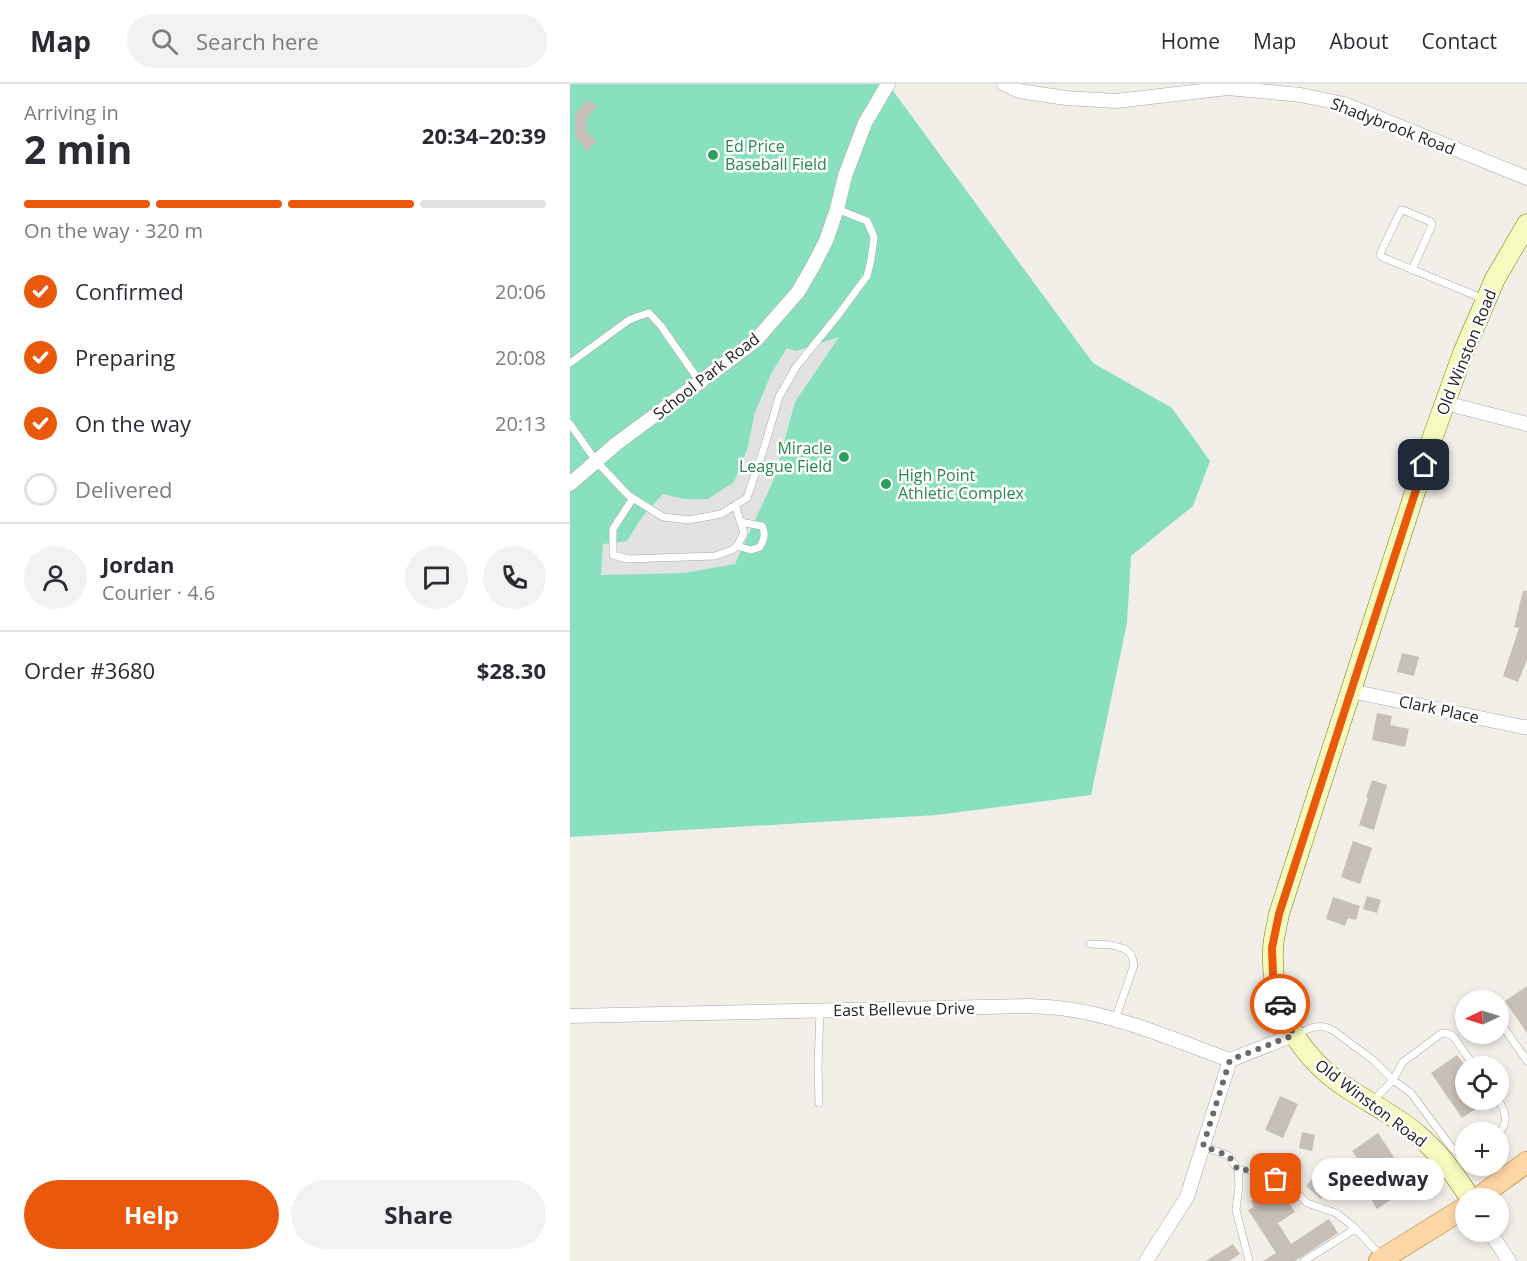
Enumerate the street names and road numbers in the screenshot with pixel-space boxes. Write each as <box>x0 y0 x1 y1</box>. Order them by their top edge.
street label: Shadybrook Road <box>1328 92 1458 160</box>
street label: Old Winston Road <box>1431 286 1501 418</box>
street label: School Park Road <box>648 327 764 425</box>
street label: Clark Place <box>1397 690 1481 728</box>
street label: East Bellevue Drive <box>833 997 975 1021</box>
street label: Old Winston Road <box>1311 1054 1431 1152</box>

